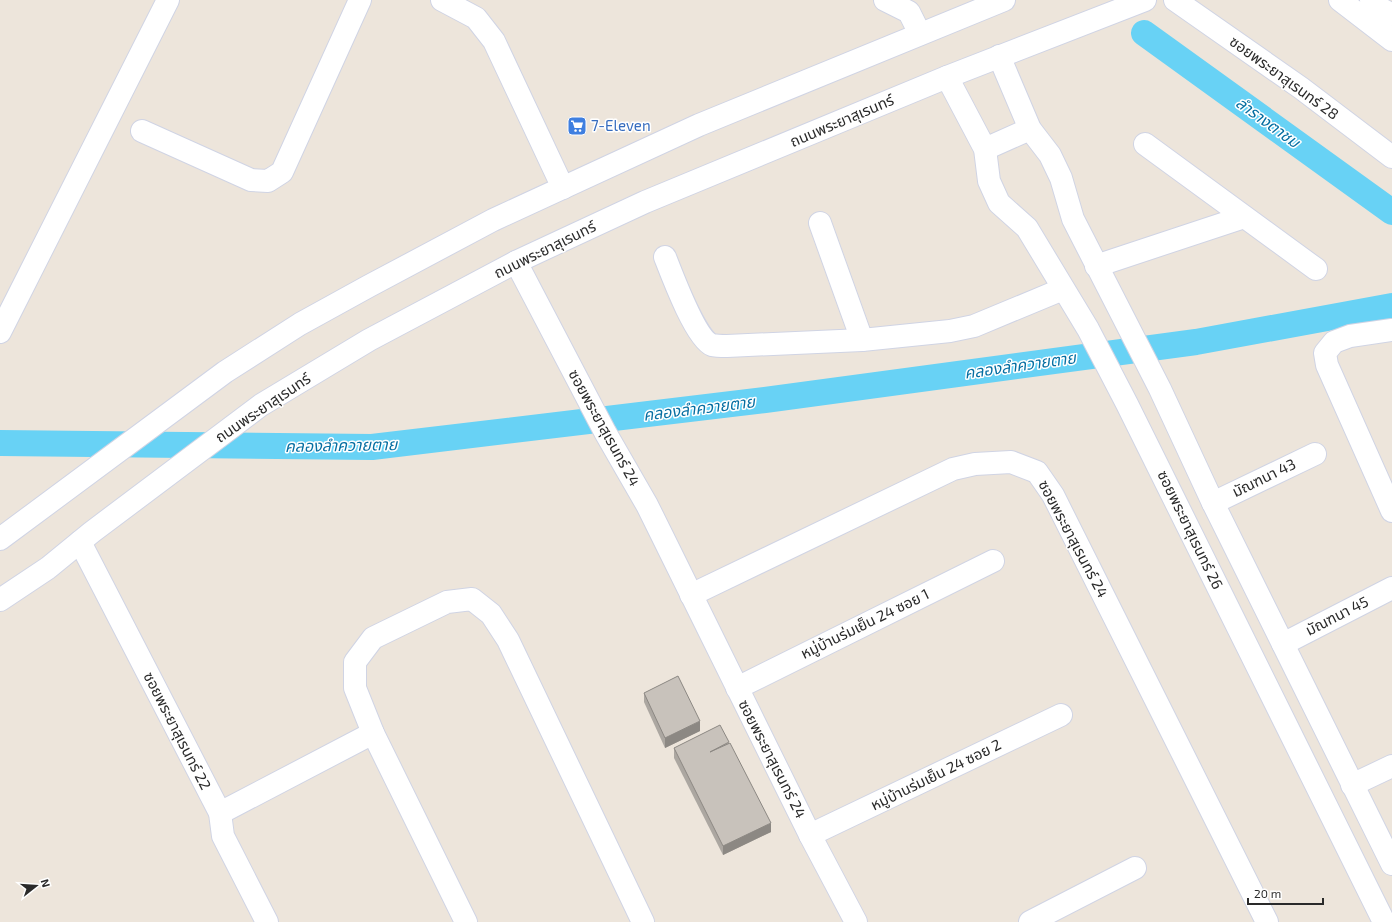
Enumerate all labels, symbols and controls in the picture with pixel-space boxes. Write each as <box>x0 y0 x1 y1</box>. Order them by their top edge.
street label: ซอยพระยาสุเรนทร์ 28 <box>1226 32 1343 124</box>
street label: ถนนพระยาสุเรนทร์ <box>787 90 897 151</box>
water label: ลำรางตาชม <box>1233 92 1305 152</box>
supermarket icon: 7-Eleven <box>566 115 588 137</box>
place label: 7-Eleven <box>591 116 651 134</box>
street label: ถนนพระยาสุเรนทร์ <box>491 216 600 282</box>
water label: คลองลำควายตาย <box>963 347 1078 382</box>
street label: ซอยพระยาสุเรนทร์ 24 <box>564 366 644 489</box>
street label: ถนนพระยาสุเรนทร์ <box>211 368 315 447</box>
water label: คลองลำควายตาย <box>642 391 757 424</box>
water label: คลองลำควายตาย <box>285 434 399 455</box>
street label: มัณฑนา 43 <box>1229 454 1298 500</box>
street label: ซอยพระยาสุเรนทร์ 26 <box>1153 467 1227 592</box>
street label: ซอยพระยาสุเรนทร์ 24 <box>1034 477 1112 601</box>
street label: หมู่บ้านร่มเย็น 24 ซอย 1 <box>797 584 932 663</box>
street label: มัณฑนา 45 <box>1302 592 1371 639</box>
street label: ซอยพระยาสุเรนทร์ 22 <box>140 669 215 793</box>
street label: ซอยพระยาสุเรนทร์ 24 <box>734 696 811 821</box>
street label: หมู่บ้านร่มเย็น 24 ซอย 2 <box>867 735 1004 814</box>
north arrow <box>16 866 56 906</box>
text: N <box>39 877 53 889</box>
scale bar <box>1248 880 1323 906</box>
text: 20 m <box>1254 886 1281 900</box>

